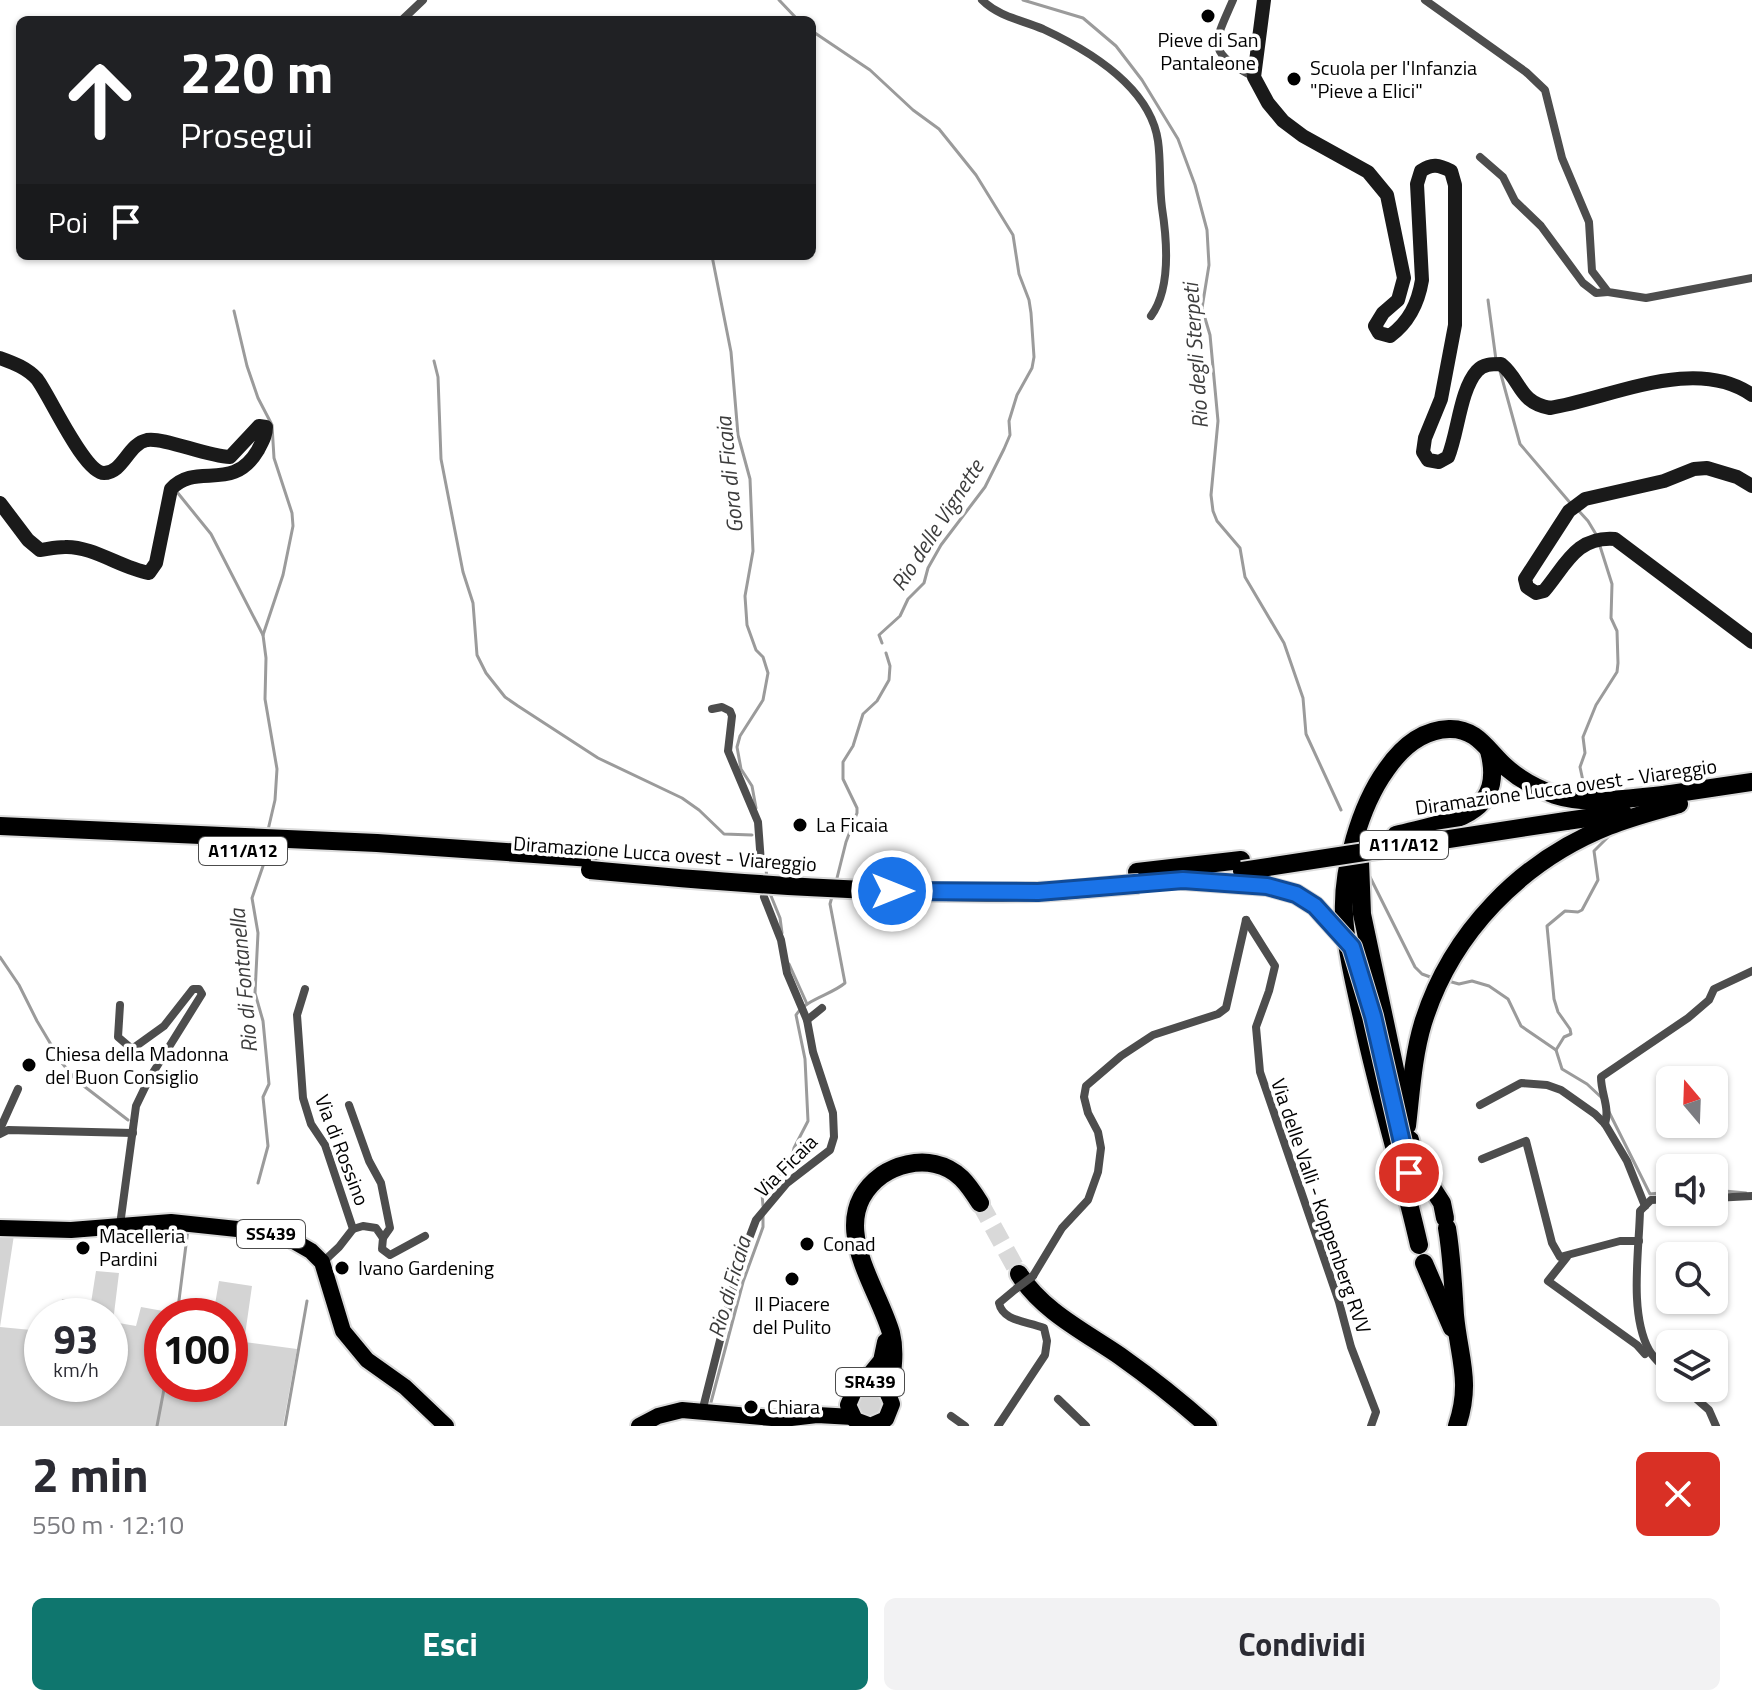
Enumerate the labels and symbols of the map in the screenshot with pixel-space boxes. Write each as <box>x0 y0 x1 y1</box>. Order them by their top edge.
marker: Pieve di San Pantaleone <box>1199 7 1217 25</box>
place label: Pieve di San Pantaleone <box>1157 24 1259 78</box>
place label: Scuola per l'Infanzia "Pieve a Elici" <box>1310 52 1477 106</box>
marker: Scuola per l'Infanzia "Pieve a Elici" <box>1285 70 1303 88</box>
water label: Rio degli Sterpeti <box>1173 280 1217 430</box>
water label: Gora di Ficaia <box>706 413 752 535</box>
water label: Rio delle Vignette <box>882 451 993 597</box>
street label: Diramazione Lucca ovest - Viareggio <box>1413 750 1719 823</box>
place label: La Ficaia <box>816 809 888 840</box>
marker: La Ficaia <box>791 816 809 834</box>
street label: Diramazione Lucca ovest - Viareggio <box>512 827 818 880</box>
road number: A11/A12 <box>1360 831 1448 859</box>
road number: A11/A12 <box>199 837 287 865</box>
position arrow <box>850 849 934 933</box>
water label: Rio di Fontanella <box>220 905 266 1055</box>
place label: Chiesa della Madonna del Buon Consiglio <box>45 1038 229 1092</box>
marker: Chiesa della Madonna del Buon Consiglio <box>20 1056 38 1074</box>
north arrow <box>1656 1066 1728 1138</box>
street label: Via delle Valli - Koppenberg RVV <box>1263 1074 1380 1338</box>
street label: Via di Rossino <box>307 1090 378 1210</box>
street label: Via Ficaia <box>747 1127 824 1204</box>
pin <box>1375 1139 1443 1207</box>
place label: Macelleria Pardini <box>99 1220 185 1274</box>
road number: SS439 <box>237 1220 305 1248</box>
place label: Conad <box>823 1228 876 1259</box>
water label: Rio di Ficaia <box>698 1231 760 1341</box>
marker: Conad <box>798 1235 816 1253</box>
marker: Macelleria Pardini <box>74 1239 92 1257</box>
place label: Ivano Gardening <box>358 1252 494 1283</box>
marker: Ivano Gardening <box>333 1259 351 1277</box>
marker: Il Piacere del Pulito <box>783 1270 801 1288</box>
place label: Il Piacere del Pulito <box>753 1288 831 1342</box>
speed limit sign: 100 <box>144 1298 248 1402</box>
road number: SR439 <box>836 1368 904 1396</box>
place label: Chiara <box>767 1391 820 1422</box>
marker: Chiara <box>742 1398 760 1416</box>

